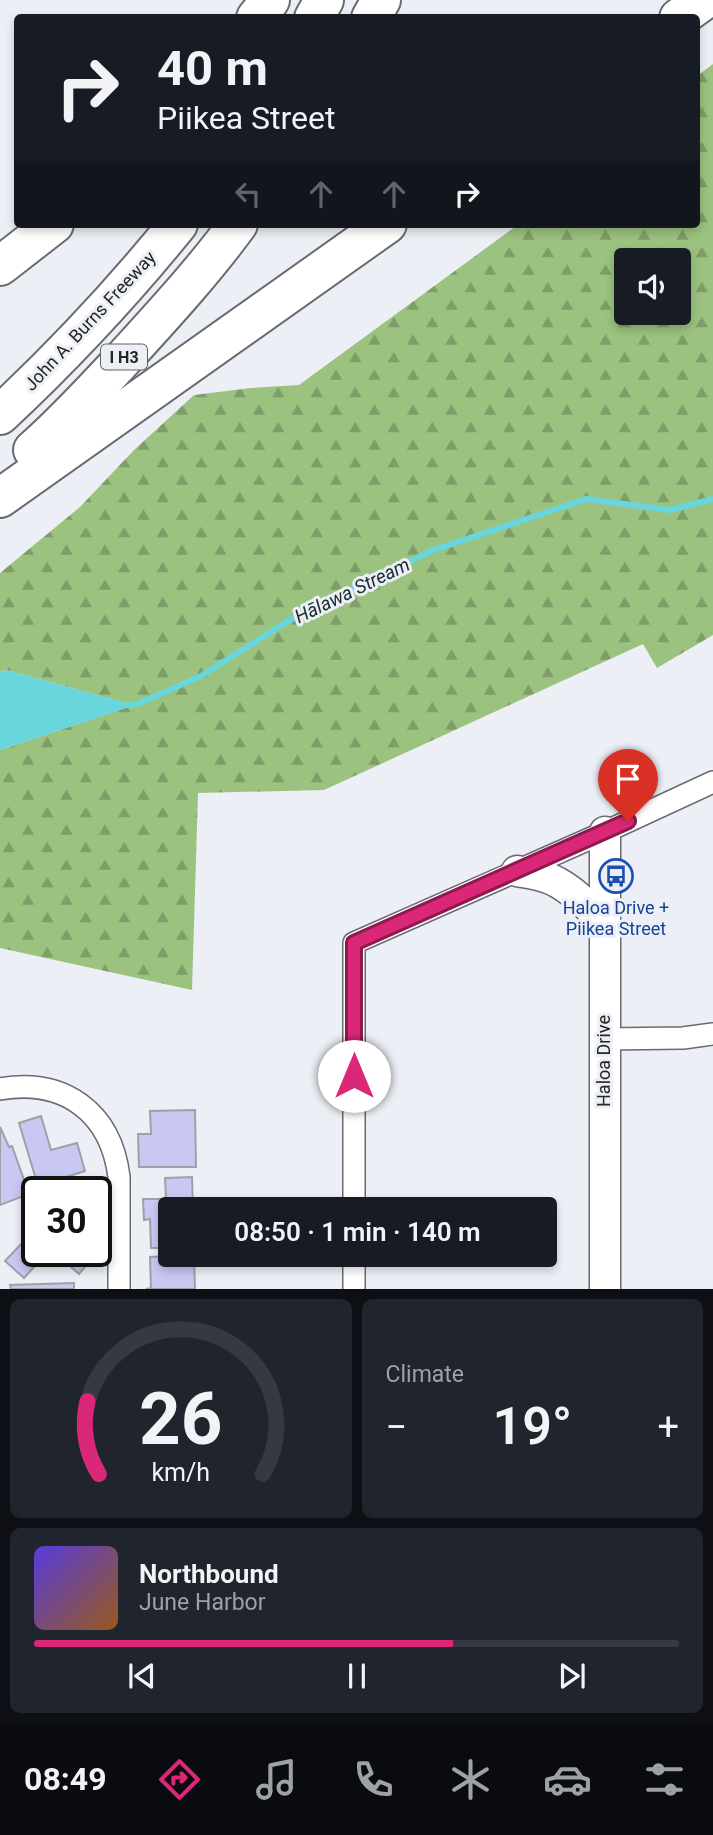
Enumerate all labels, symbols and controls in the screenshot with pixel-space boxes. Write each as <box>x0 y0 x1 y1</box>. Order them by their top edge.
text: 40 m <box>157 40 268 97</box>
icon: right <box>42 42 133 133</box>
text: Piikea Street <box>157 99 335 137</box>
icon: left <box>229 175 267 213</box>
icon: ahead <box>302 175 340 213</box>
icon: ahead <box>375 175 413 213</box>
icon: right <box>448 175 486 213</box>
street label: John A. Burns Freeway <box>20 246 160 395</box>
map controls <box>614 248 691 325</box>
button: sound <box>614 248 691 325</box>
road number: I H3 <box>101 344 147 370</box>
water label: Hālawa Stream <box>291 553 414 628</box>
pin <box>598 749 658 821</box>
icon: arrive <box>609 760 647 798</box>
bus stop icon: Haloa Drive + Piikea Street <box>597 857 635 895</box>
place label: Haloa Drive + Piikea Street <box>563 897 669 939</box>
street label: Haloa Drive <box>593 1015 614 1107</box>
position arrow <box>317 1039 391 1113</box>
speed limit sign: 30 <box>21 1176 112 1267</box>
text: 08:50 · 1 min · 140 m <box>234 1217 481 1247</box>
text: Climate <box>386 1361 464 1388</box>
text: 26 <box>139 1377 223 1463</box>
text: 19° <box>493 1396 572 1457</box>
text: − <box>386 1405 407 1449</box>
text: + <box>657 1405 679 1449</box>
text: km/h <box>151 1458 210 1487</box>
text: Northbound <box>139 1559 279 1589</box>
text: June Harbor <box>139 1589 266 1616</box>
icon: previous <box>123 1657 161 1695</box>
icon: pause <box>338 1657 376 1695</box>
icon: next <box>553 1657 591 1695</box>
icon: directions <box>155 1755 204 1804</box>
icon: music <box>252 1755 301 1804</box>
icon: phone <box>349 1755 398 1804</box>
icon: climate <box>446 1755 495 1804</box>
icon: car <box>543 1755 592 1804</box>
icon: filters <box>640 1755 689 1804</box>
text: 08:49 <box>24 1760 106 1798</box>

